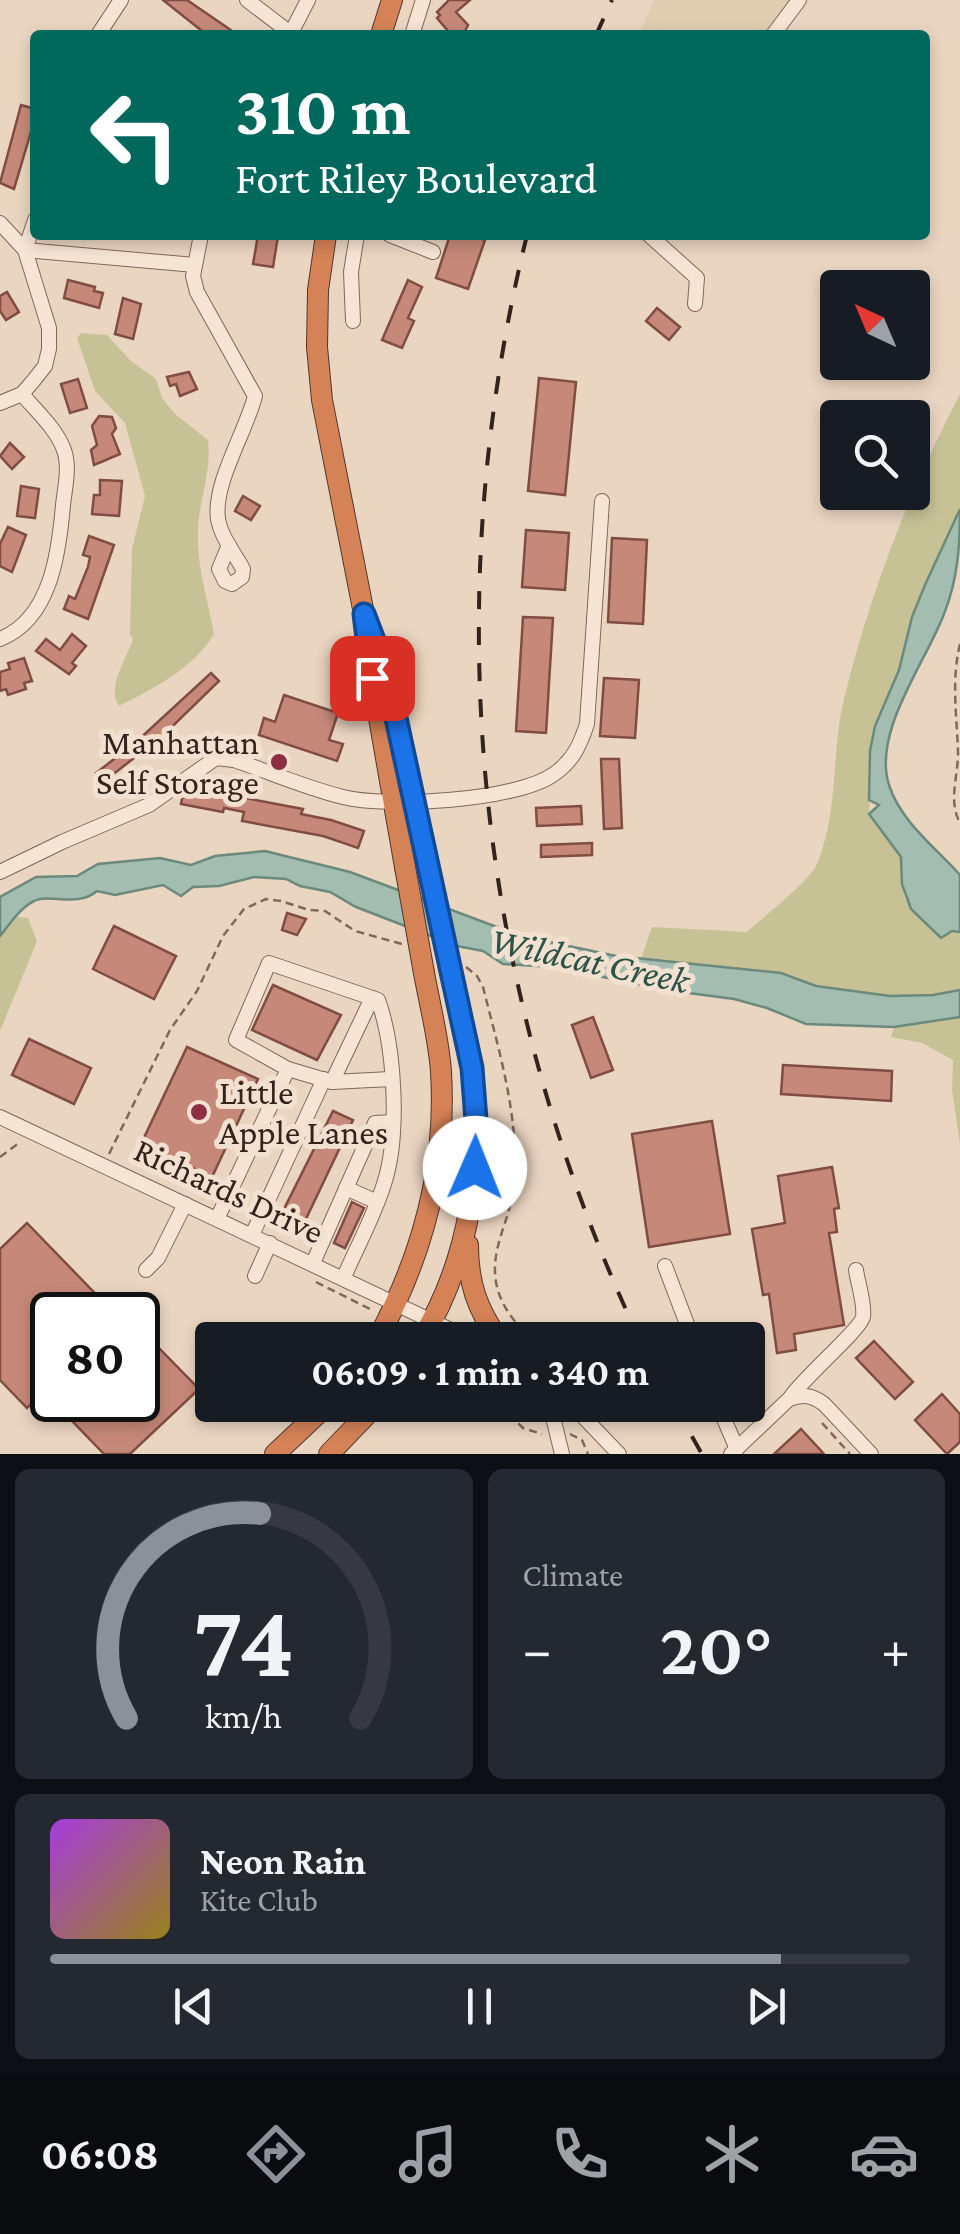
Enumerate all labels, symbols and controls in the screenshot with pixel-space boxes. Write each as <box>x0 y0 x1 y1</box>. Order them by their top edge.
icon: left <box>70 70 200 200</box>
text: 310 m <box>235 71 411 149</box>
text: Fort Riley Boulevard <box>235 153 598 203</box>
north arrow <box>820 270 930 380</box>
map controls <box>820 270 930 510</box>
button: search <box>820 400 930 510</box>
pin <box>330 636 415 721</box>
icon: arrive <box>345 651 400 706</box>
place label: Manhattan Self Storage <box>96 723 259 802</box>
marker: Manhattan Self Storage <box>268 751 290 773</box>
water label: Wildcat Creek <box>487 918 694 1002</box>
place label: Little Apple Lanes <box>219 1073 388 1152</box>
marker: Little Apple Lanes <box>188 1101 210 1123</box>
position arrow <box>423 1116 527 1220</box>
street label: Richards Drive <box>128 1130 330 1252</box>
speed limit sign: 80 <box>30 1292 160 1422</box>
text: 06:09 · 1 min · 340 m <box>311 1351 649 1393</box>
text: Climate <box>523 1557 623 1593</box>
text: 74 <box>193 1583 295 1698</box>
text: 20° <box>660 1607 773 1690</box>
text: − <box>523 1619 552 1680</box>
text: + <box>881 1619 910 1680</box>
text: km/h <box>205 1696 282 1736</box>
text: Neon Rain <box>200 1840 366 1882</box>
text: Kite Club <box>200 1882 318 1918</box>
icon: previous <box>166 1979 221 2034</box>
icon: pause <box>452 1979 507 2034</box>
icon: next <box>739 1979 794 2034</box>
icon: directions <box>241 2119 311 2189</box>
icon: music <box>393 2119 463 2189</box>
icon: phone <box>545 2119 615 2189</box>
icon: climate <box>697 2119 767 2189</box>
icon: car <box>849 2119 919 2189</box>
text: 06:08 <box>41 2129 159 2179</box>

